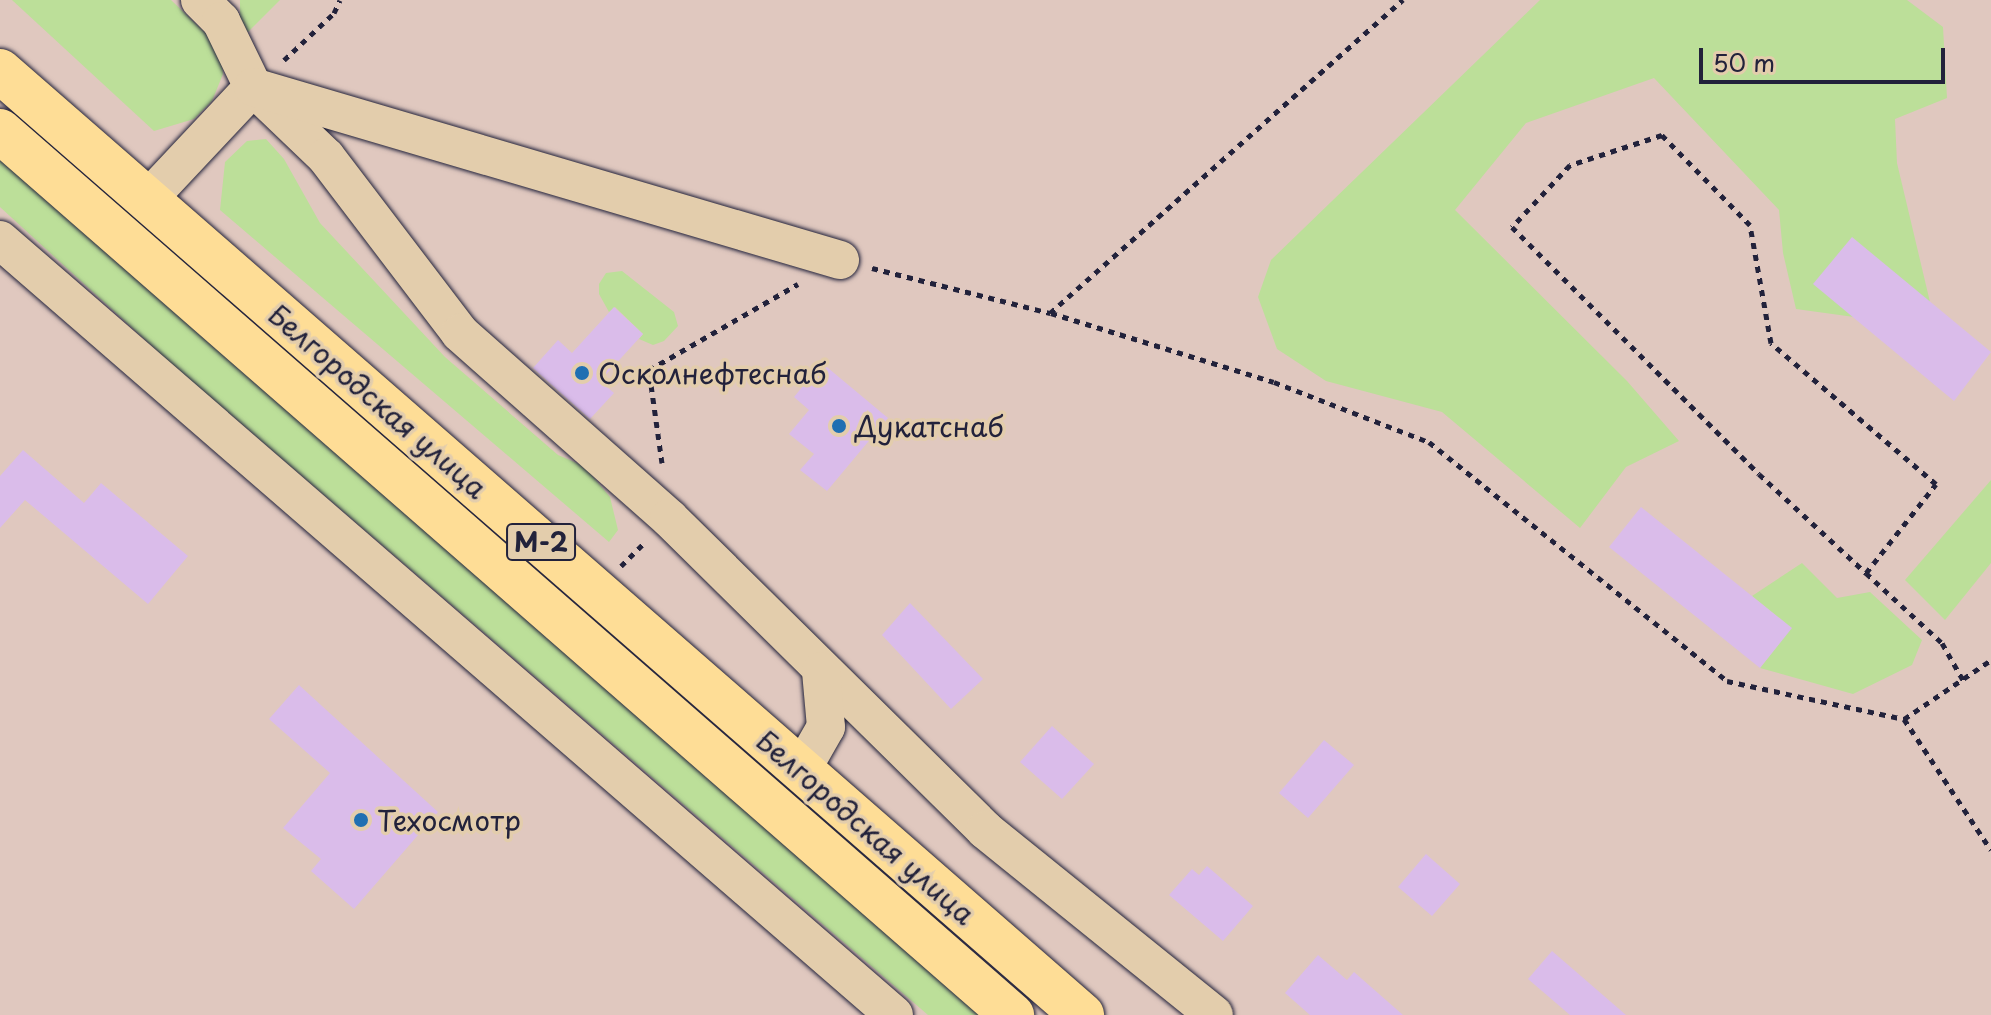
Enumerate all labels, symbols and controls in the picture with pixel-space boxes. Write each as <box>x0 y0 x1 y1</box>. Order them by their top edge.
scale bar <box>1703 32 1949 82</box>
text: 50 m <box>1713 44 1775 80</box>
street label: Белгородская улица <box>262 297 494 505</box>
place label: Осколнефтеснаб <box>598 356 826 390</box>
marker: Осколнефтеснаб <box>573 364 591 382</box>
place label: Дукатснаб <box>855 409 1004 443</box>
marker: Дукатснаб <box>830 417 848 435</box>
road number: М-2 <box>505 520 577 564</box>
street label: Белгородская улица <box>750 723 982 931</box>
place label: Техосмотр <box>377 803 521 837</box>
marker: Техосмотр <box>352 811 370 829</box>

